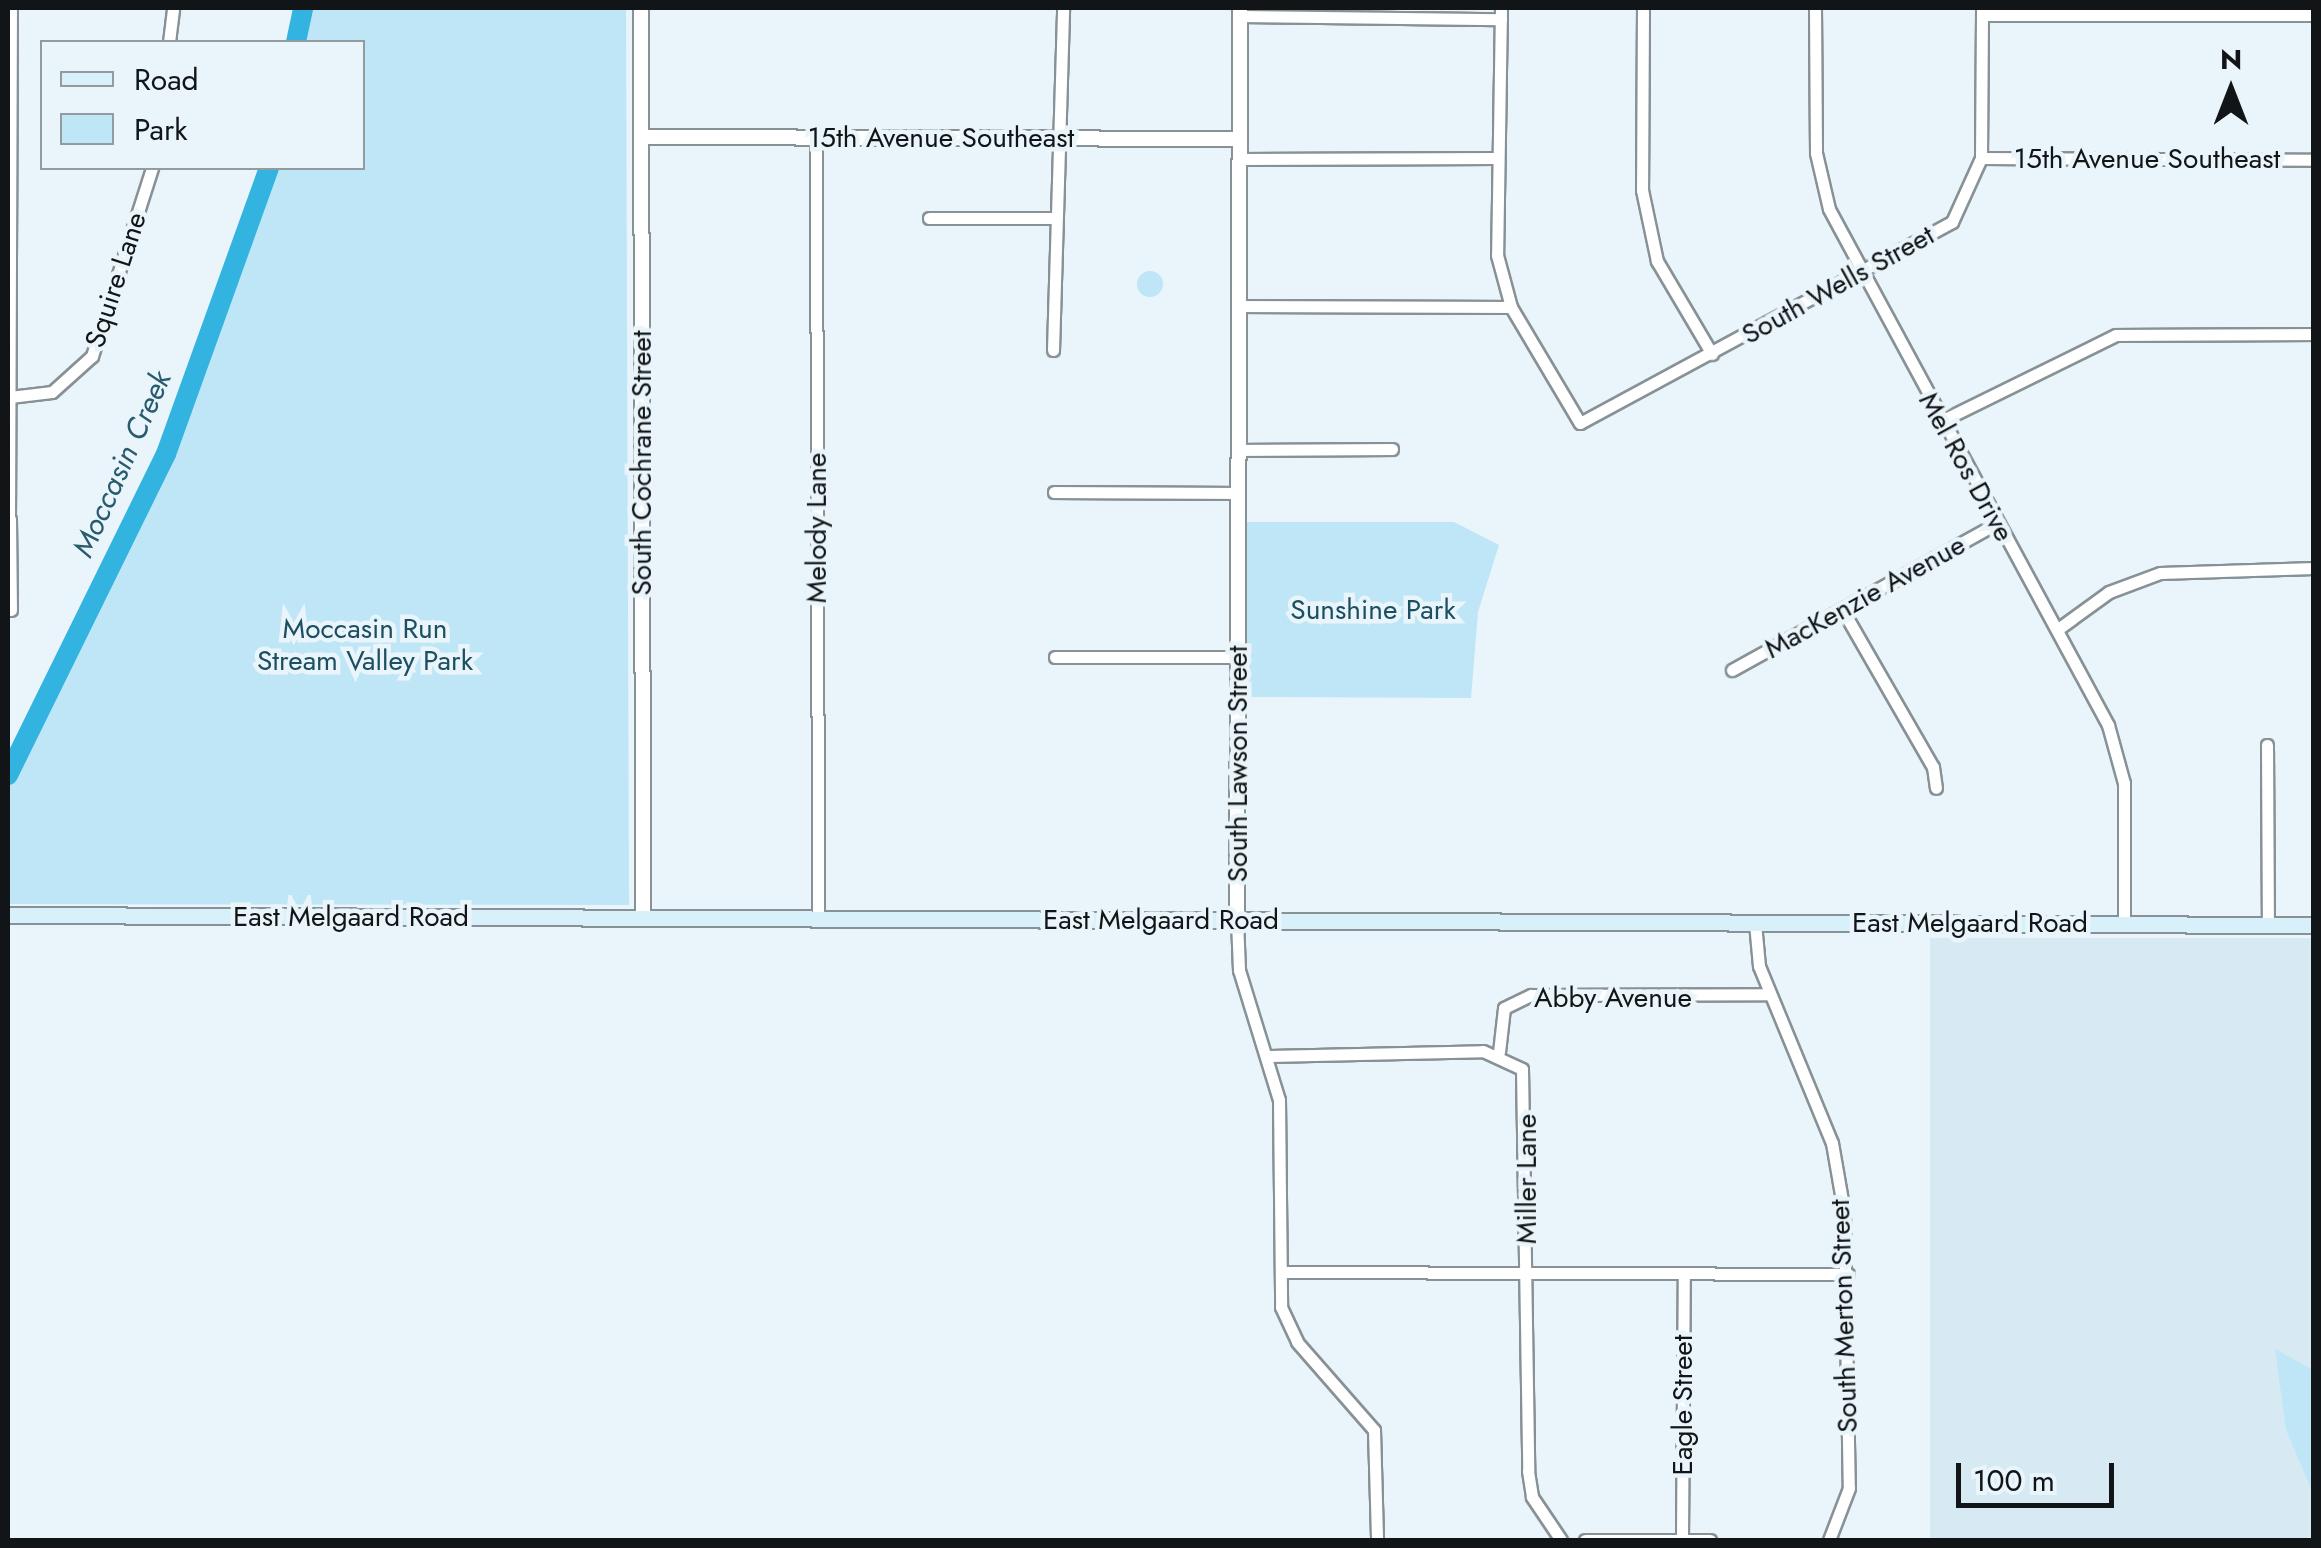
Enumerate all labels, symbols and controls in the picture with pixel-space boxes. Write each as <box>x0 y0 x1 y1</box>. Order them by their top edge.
text: N <box>2220 39 2242 80</box>
legend <box>40 40 365 170</box>
north arrow <box>2181 40 2281 140</box>
text: Road <box>134 58 199 101</box>
text: Park <box>134 108 187 151</box>
street label: 15th Avenue Southeast <box>808 121 1074 155</box>
street label: 15th Avenue Southeast <box>2014 142 2280 176</box>
street label: Squire Lane <box>78 208 154 352</box>
street label: South Wells Street <box>1736 218 1940 352</box>
street label: South Cochrane Street <box>625 330 659 596</box>
water label: Moccasin Creek <box>65 365 179 563</box>
street label: Mel Ros Drive <box>1911 387 2021 547</box>
street label: Melody Lane <box>800 453 834 603</box>
street label: MacKenzie Avenue <box>1759 528 1971 666</box>
park label: Sunshine Park <box>1290 593 1456 627</box>
park label: Moccasin Run Stream Valley Park <box>257 612 473 678</box>
street label: South Lawson Street <box>1221 646 1255 882</box>
street label: East Melgaard Road <box>233 900 469 934</box>
street label: East Melgaard Road <box>1043 903 1279 937</box>
street label: East Melgaard Road <box>1852 906 2088 940</box>
street label: Abby Avenue <box>1534 981 1692 1015</box>
street label: Miller Lane <box>1510 1114 1544 1244</box>
street label: South Merton Street <box>1823 1199 1865 1433</box>
street label: Eagle Street <box>1666 1335 1700 1475</box>
scale bar <box>1961 1443 2118 1505</box>
text: 100 m <box>1973 1459 2055 1502</box>

